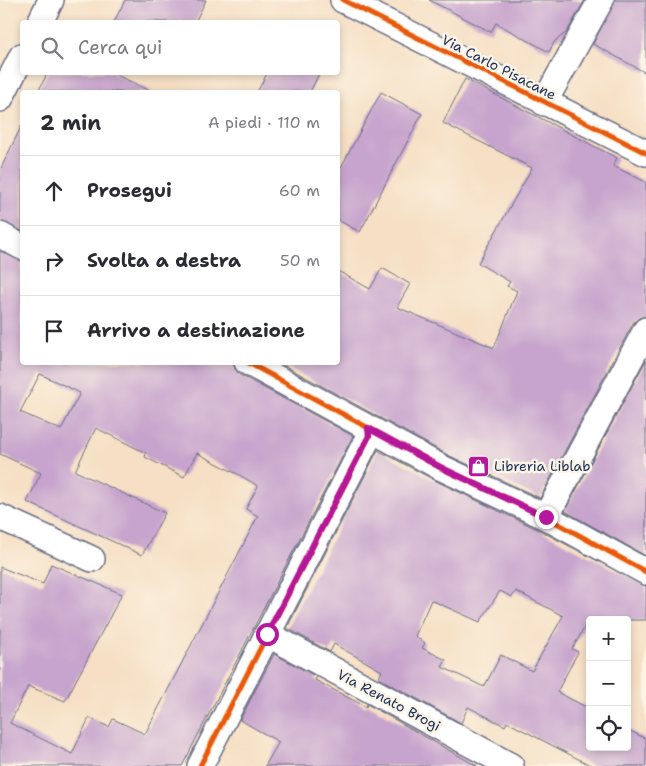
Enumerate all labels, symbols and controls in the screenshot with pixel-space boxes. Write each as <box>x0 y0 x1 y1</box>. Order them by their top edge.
search box <box>20 20 340 75</box>
street label: Via Carlo Pisacane <box>439 30 559 104</box>
icon: search <box>38 34 66 62</box>
text: Cerca qui <box>78 35 162 60</box>
text: 2 min <box>40 109 101 137</box>
text: A piedi · 110 m <box>208 112 320 133</box>
icon: ahead <box>40 177 68 205</box>
text: Prosegui <box>87 178 172 203</box>
text: 60 m <box>279 180 320 201</box>
icon: right <box>40 247 68 275</box>
text: Svolta a destra <box>87 248 241 273</box>
text: 50 m <box>280 250 320 271</box>
icon: arrive <box>40 317 68 345</box>
text: Arrivo a destinazione <box>87 318 305 343</box>
shop icon: Libreria Liblab <box>466 454 490 478</box>
place label: Libreria Liblab <box>494 457 591 475</box>
route end <box>535 506 558 529</box>
map controls <box>586 616 631 751</box>
button: + <box>586 616 631 661</box>
route start <box>256 623 279 646</box>
button: − <box>586 661 631 706</box>
street label: Via Renato Brogi <box>334 665 444 735</box>
button: locate <box>586 706 631 751</box>

